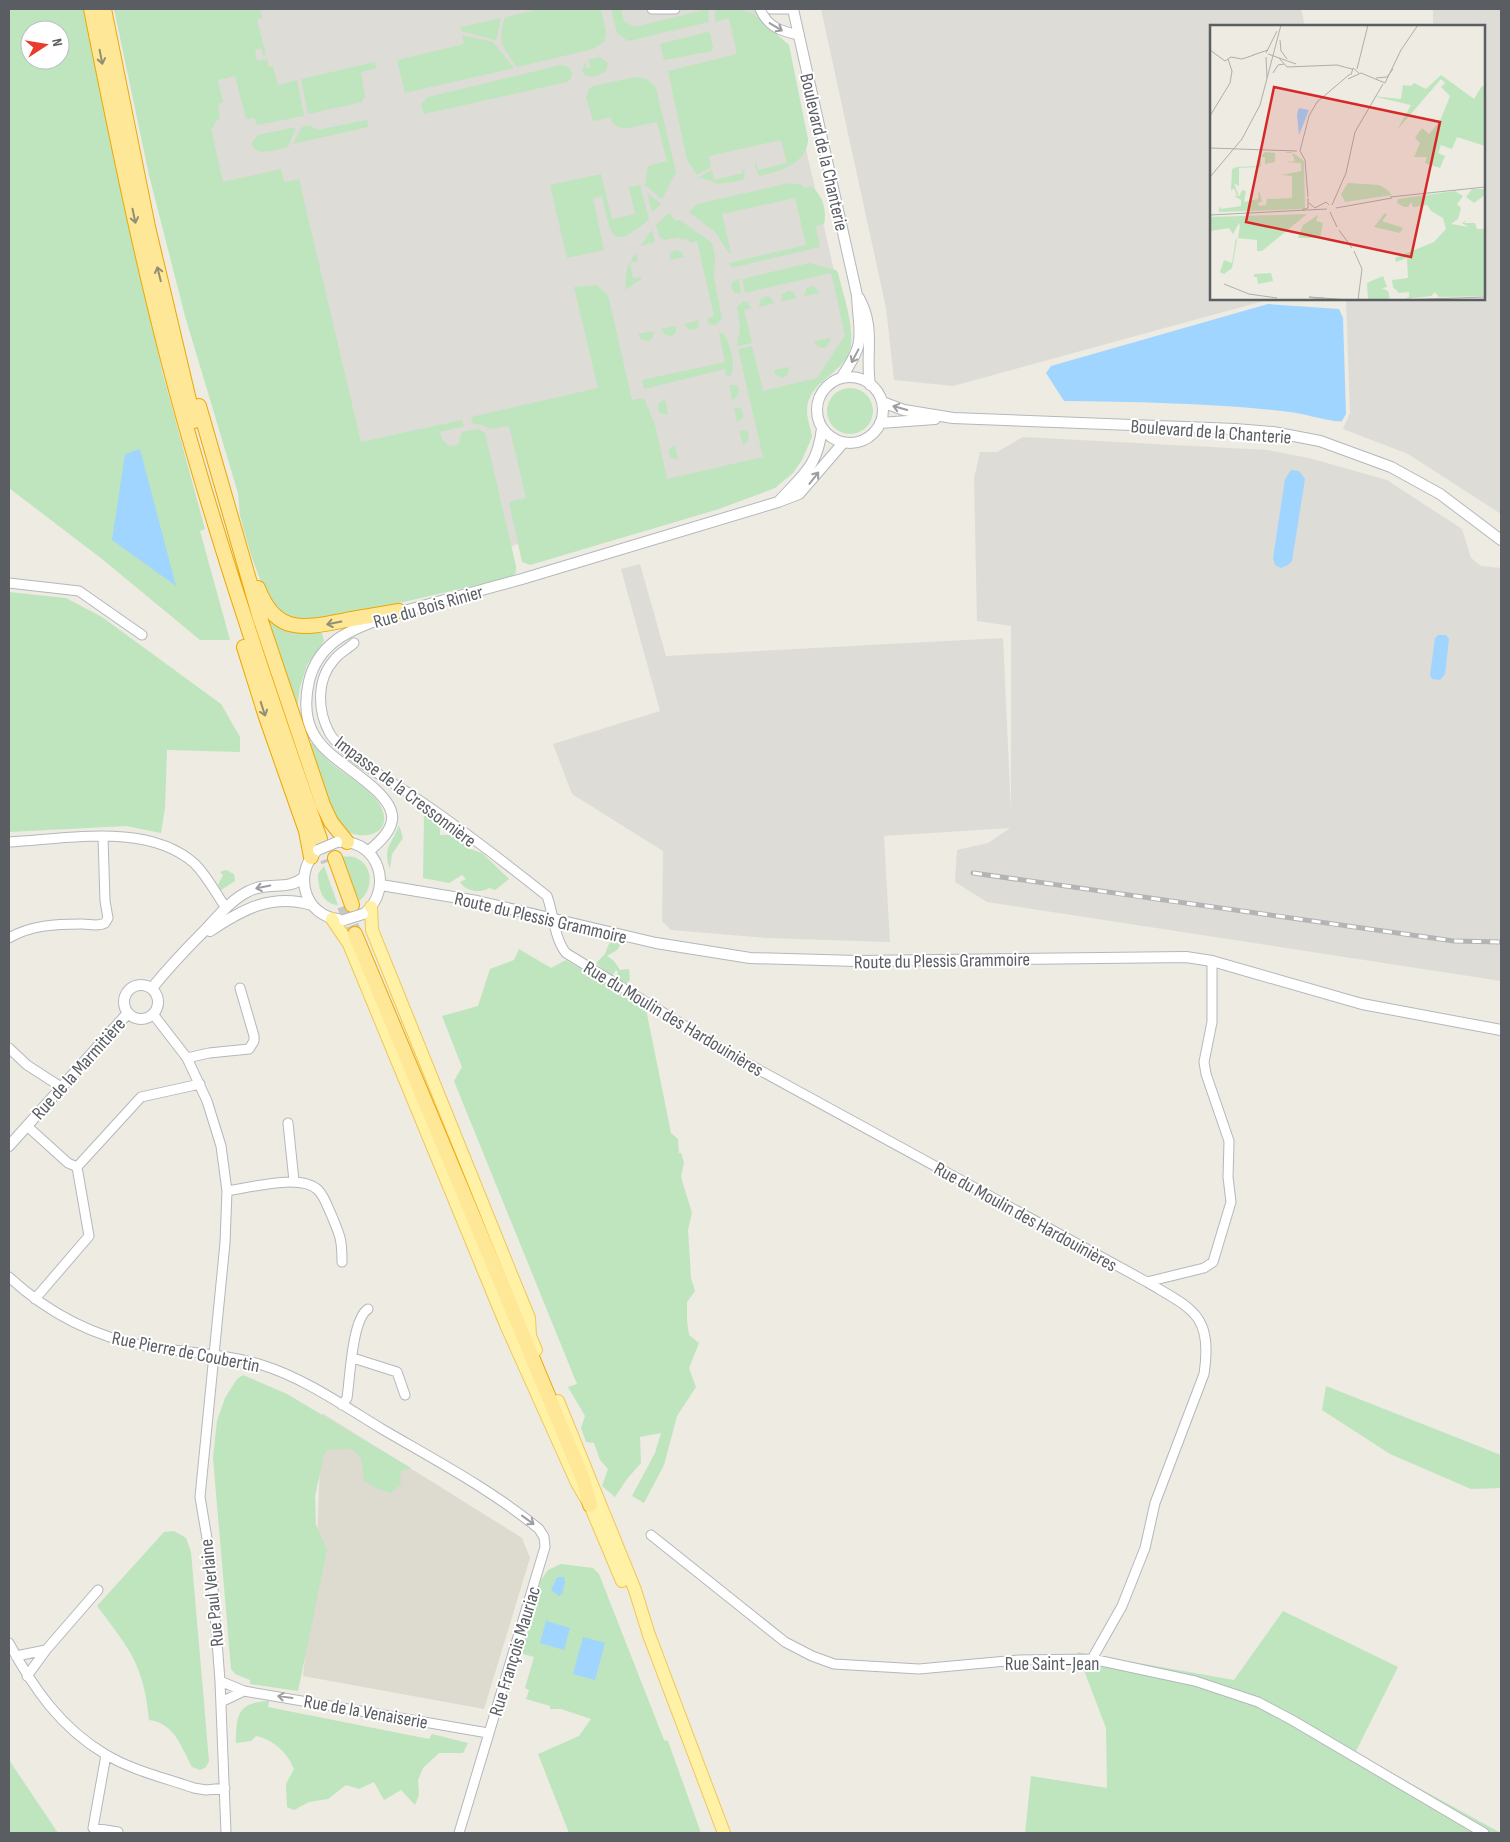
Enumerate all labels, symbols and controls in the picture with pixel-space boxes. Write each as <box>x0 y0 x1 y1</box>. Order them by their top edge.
north arrow <box>20 20 70 70</box>
one-way arrow <box>768 23 782 33</box>
inset map <box>1210 25 1485 300</box>
text: N <box>48 37 66 48</box>
one-way arrow <box>97 48 106 64</box>
street label: Boulevard de la Chanterie <box>794 71 853 233</box>
one-way arrow <box>130 207 139 223</box>
one-way arrow <box>154 266 163 282</box>
one-way arrow <box>850 348 860 363</box>
one-way arrow <box>892 403 908 412</box>
street label: Boulevard de la Chanterie <box>1130 415 1292 450</box>
one-way arrow <box>809 472 820 485</box>
street label: Rue du Bois Rinier <box>371 581 486 634</box>
one-way arrow <box>326 618 342 628</box>
one-way arrow <box>259 701 268 717</box>
street label: Impasse de la Cressonnière <box>330 731 480 853</box>
one-way arrow <box>255 883 271 892</box>
street label: Route du Plessis Grammoire <box>452 887 629 949</box>
street label: Route du Plessis Grammoire <box>854 948 1030 975</box>
street label: Rue du Moulin des Hardouinières <box>579 956 767 1082</box>
street label: Rue de la Marmitière <box>27 1013 131 1125</box>
street label: Rue du Moulin des Hardouinières <box>930 1157 1121 1277</box>
street label: Rue Pierre de Coubertin <box>110 1327 262 1378</box>
one-way arrow <box>521 1515 534 1526</box>
street label: Rue Paul Verlaine <box>195 1538 230 1648</box>
street label: Rue François Mauriac <box>485 1584 546 1719</box>
street label: Rue Saint-Jean <box>1005 1653 1099 1676</box>
street label: Rue de la Venaiserie <box>302 1690 430 1735</box>
one-way arrow <box>278 1692 294 1702</box>

